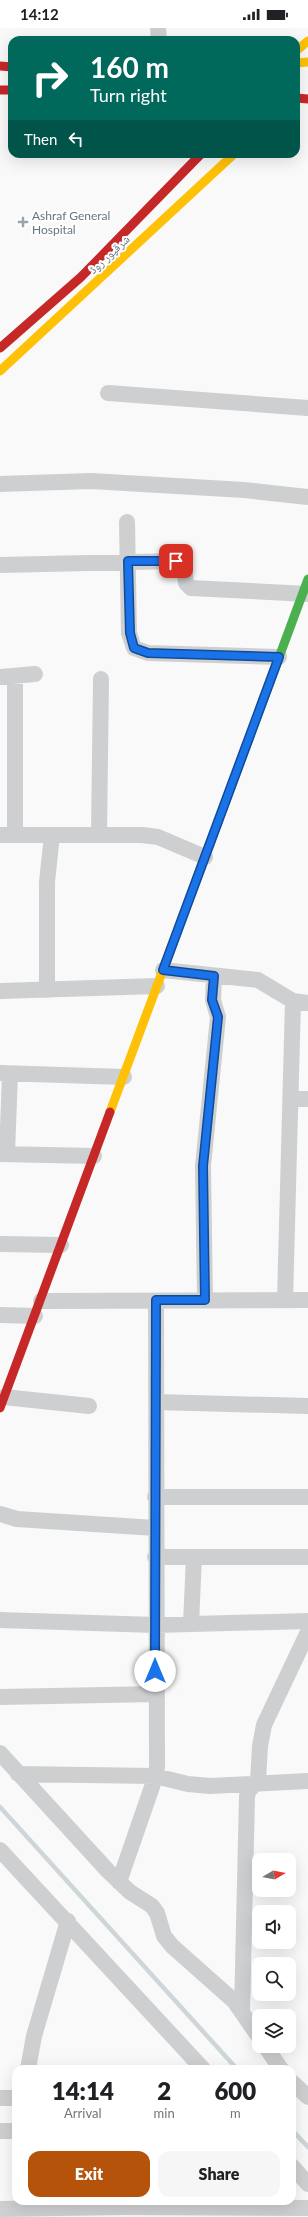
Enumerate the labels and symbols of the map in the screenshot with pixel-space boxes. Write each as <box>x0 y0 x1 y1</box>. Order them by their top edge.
place label: Ashraf General Hospital <box>32 208 110 237</box>
marker: Ashraf General Hospital <box>17 216 29 228</box>
street label: شرقپور روڈ <box>85 231 133 277</box>
pin <box>159 544 193 578</box>
position arrow <box>134 1650 176 1692</box>
north arrow <box>252 1853 296 1897</box>

